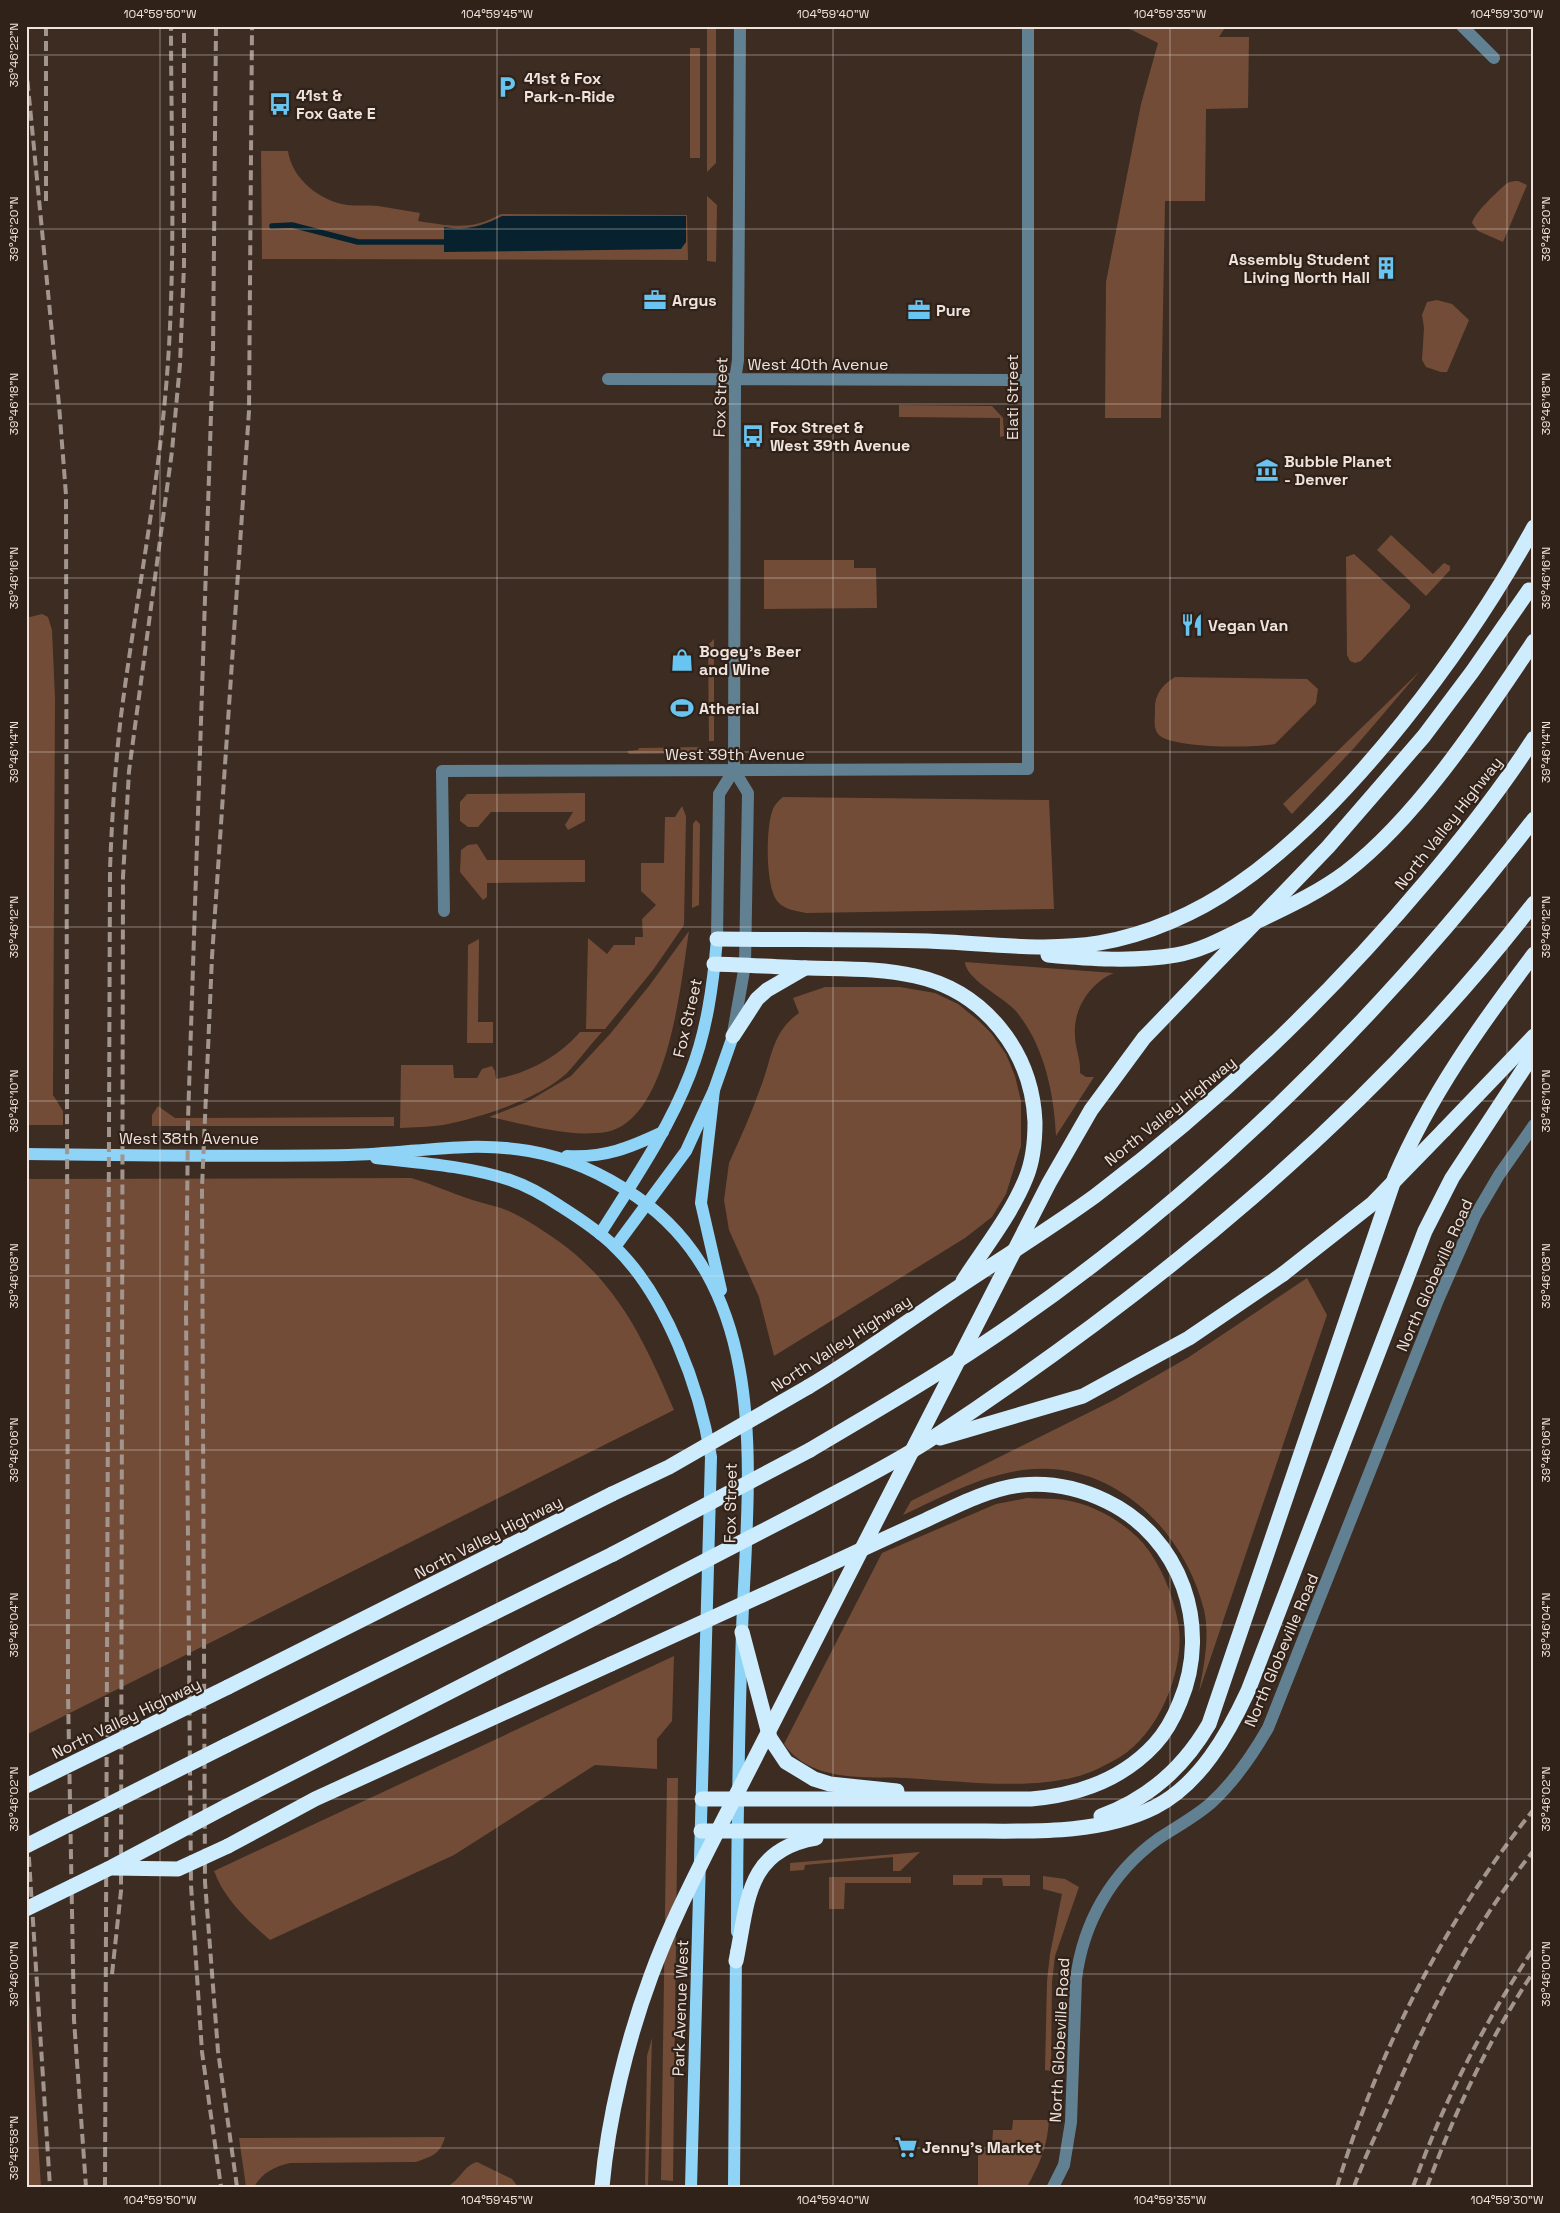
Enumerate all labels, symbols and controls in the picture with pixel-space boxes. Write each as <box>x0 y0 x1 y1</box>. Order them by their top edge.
text: 104°59'50"W <box>124 6 197 22</box>
text: 104°59'45"W <box>461 6 534 22</box>
text: 104°59'40"W <box>797 6 870 22</box>
text: 104°59'35"W <box>1134 6 1207 22</box>
text: 104°59'30"W <box>1471 6 1544 22</box>
text: 39°46'22"N <box>6 23 22 87</box>
place label: 41st & Fox Park-n-Ride <box>524 68 615 107</box>
parking icon: 41st & Fox Park-n-Ride <box>494 74 520 100</box>
place label: 41st & Fox Gate E <box>296 85 376 124</box>
bus stop icon: 41st & Fox Gate E <box>267 91 293 117</box>
text: 39°46'20"N <box>6 196 22 262</box>
text: 39°46'20"N <box>1538 196 1554 262</box>
place label: Assembly Student Living North Hall <box>1229 249 1370 288</box>
building icon: Assembly Student Living North Hall <box>1373 255 1399 281</box>
office icon: Argus <box>642 287 668 313</box>
place label: Argus <box>672 290 717 311</box>
office icon: Pure <box>906 297 932 323</box>
place label: Pure <box>936 300 971 321</box>
street label: West 40th Avenue <box>748 354 888 375</box>
street label: Elati Street <box>1002 354 1023 440</box>
street label: Fox Street <box>709 356 732 438</box>
text: 39°46'18"N <box>6 373 22 435</box>
text: 39°46'18"N <box>1538 373 1554 435</box>
place label: Fox Street & West 39th Avenue <box>770 417 910 456</box>
bus stop icon: Fox Street & West 39th Avenue <box>740 423 766 449</box>
place label: Bubble Planet - Denver <box>1284 451 1392 490</box>
museum icon: Bubble Planet - Denver <box>1254 457 1280 483</box>
text: 39°46'16"N <box>6 547 22 609</box>
text: 39°46'16"N <box>1538 547 1554 609</box>
restaurant icon: Vegan Van <box>1179 612 1205 638</box>
place label: Vegan Van <box>1208 615 1288 636</box>
place label: Bogey's Beer and Wine <box>699 641 801 680</box>
shop icon: Bogey's Beer and Wine <box>669 647 695 673</box>
sports icon: Atherial <box>669 695 695 721</box>
place label: Atherial <box>699 698 759 719</box>
text: 39°46'14"N <box>6 721 22 783</box>
text: 39°46'14"N <box>1538 721 1554 783</box>
street label: West 39th Avenue <box>665 744 805 765</box>
street label: North Valley Highway <box>1390 753 1507 894</box>
text: 39°46'12"N <box>6 896 22 958</box>
text: 39°46'12"N <box>1538 896 1554 958</box>
street label: Fox Street <box>668 977 707 1060</box>
street label: North Valley Highway <box>1100 1052 1240 1171</box>
text: 39°46'10"N <box>6 1070 22 1132</box>
text: 39°46'10"N <box>1538 1070 1554 1132</box>
street label: West 38th Avenue <box>119 1128 259 1149</box>
street label: North Globeville Road <box>1391 1196 1478 1355</box>
text: 39°46'08"N <box>6 1243 22 1309</box>
text: 39°46'08"N <box>1538 1243 1554 1309</box>
street label: North Valley Highway <box>767 1290 915 1397</box>
text: 39°46'06"N <box>6 1417 22 1483</box>
text: 39°46'06"N <box>1538 1417 1554 1483</box>
street label: Fox Street <box>719 1463 742 1543</box>
street label: North Valley Highway <box>411 1491 566 1584</box>
street label: North Globeville Road <box>1240 1570 1323 1730</box>
text: 39°46'04"N <box>6 1593 22 1657</box>
text: 39°46'04"N <box>1538 1593 1554 1657</box>
street label: North Valley Highway <box>48 1673 204 1764</box>
text: 39°46'02"N <box>6 1766 22 1832</box>
text: 39°46'02"N <box>1538 1766 1554 1832</box>
street label: Park Avenue West <box>668 1939 693 2077</box>
text: 39°46'00"N <box>6 1941 22 2007</box>
text: 39°46'00"N <box>1538 1941 1554 2007</box>
street label: North Globeville Road <box>1045 1957 1074 2123</box>
text: 39°45'58"N <box>6 2116 22 2180</box>
supermarket icon: Jenny's Market <box>893 2134 919 2160</box>
place label: Jenny's Market <box>922 2137 1041 2158</box>
text: 104°59'50"W <box>124 2192 197 2208</box>
text: 104°59'45"W <box>461 2192 534 2208</box>
text: 104°59'40"W <box>797 2192 870 2208</box>
text: 104°59'35"W <box>1134 2192 1207 2208</box>
text: 104°59'30"W <box>1471 2192 1544 2208</box>

